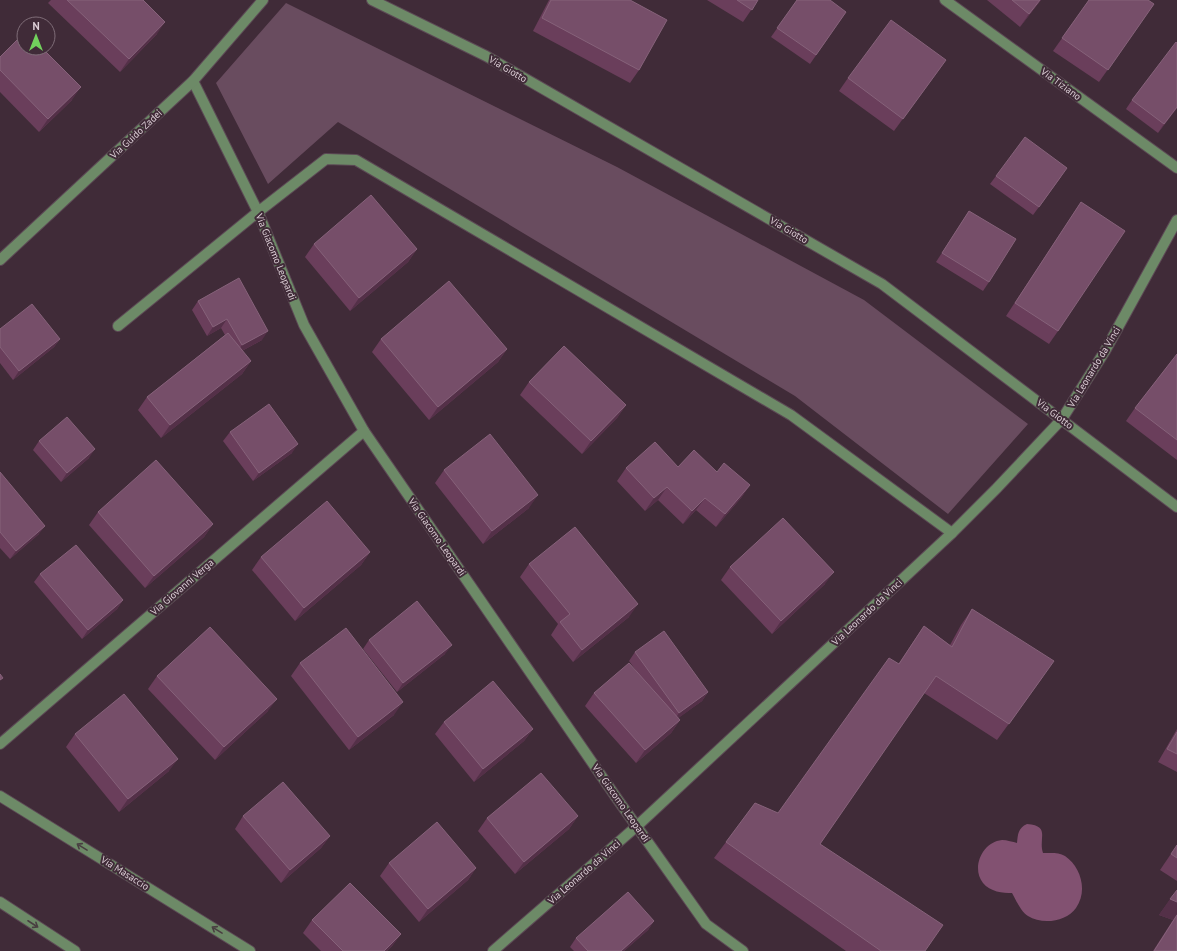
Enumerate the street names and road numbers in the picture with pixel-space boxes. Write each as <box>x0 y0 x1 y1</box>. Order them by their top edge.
street label: Via Giotto <box>486 52 530 85</box>
street label: Via Tiziano <box>1037 64 1084 103</box>
street label: Via Guido Zadei <box>106 107 165 162</box>
street label: Via Giacomo Leopardi <box>252 211 299 302</box>
street label: Via Giotto <box>767 213 811 246</box>
street label: Via Leonardo da Vinci <box>1064 324 1123 411</box>
street label: Via Giotto <box>1033 396 1076 432</box>
street label: Via Giacomo Leopardi <box>405 495 469 579</box>
street label: Via Giovanni Verga <box>147 556 216 619</box>
street label: Via Leonardo da Vinci <box>828 576 905 649</box>
street label: Via Giacomo Leopardi <box>589 761 653 845</box>
street label: Via Leonardo da Vinci <box>544 837 623 908</box>
street label: Via Masaccio <box>97 852 152 893</box>

